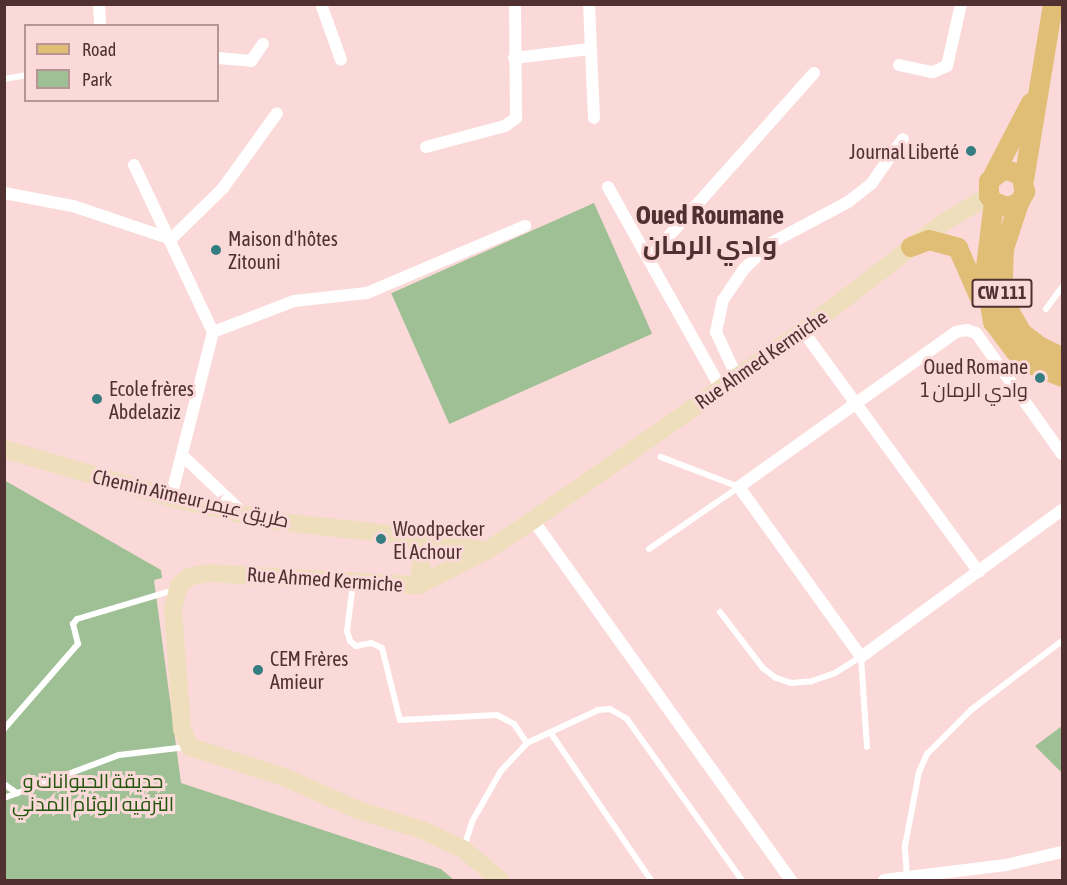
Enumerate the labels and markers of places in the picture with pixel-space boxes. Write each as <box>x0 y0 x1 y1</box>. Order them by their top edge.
place label: Journal Liberté <box>849 139 959 163</box>
marker: Journal Liberté <box>964 144 978 158</box>
place label: Maison d'hôtes Zitouni <box>228 226 338 273</box>
marker: Maison d'hôtes Zitouni <box>209 243 223 257</box>
place label: Oued Romane 1 وادي الرمان <box>920 354 1028 401</box>
marker: Oued Romane 1 وادي الرمان <box>1033 371 1047 385</box>
place label: Ecole frères Abdelaziz <box>109 376 194 423</box>
marker: Ecole frères Abdelaziz <box>90 392 104 406</box>
place label: Woodpecker El Achour <box>393 516 484 563</box>
marker: Woodpecker El Achour <box>374 532 388 546</box>
place label: CEM Frères Amieur <box>270 646 348 693</box>
marker: CEM Frères Amieur <box>251 663 265 677</box>

